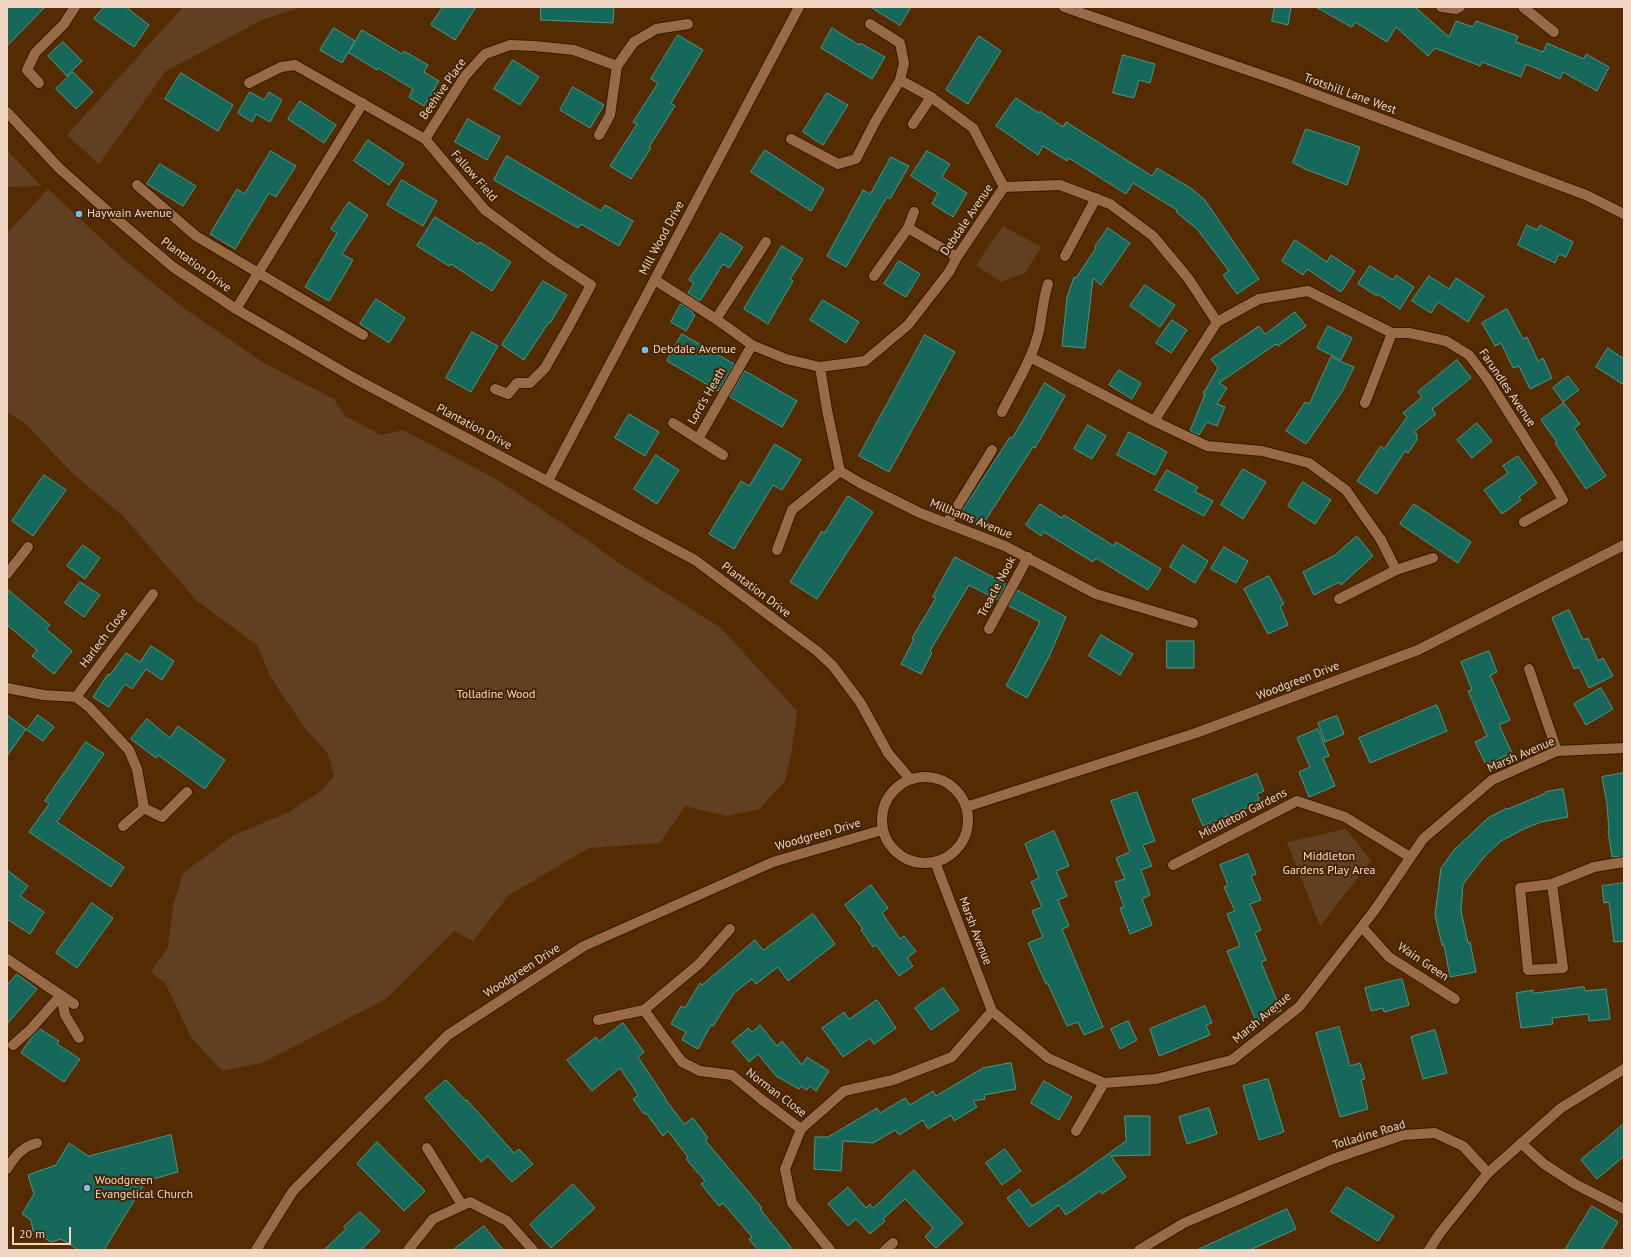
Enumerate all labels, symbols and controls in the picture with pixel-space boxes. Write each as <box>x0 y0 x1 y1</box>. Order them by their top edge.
street label: Beehive Place <box>417 56 469 122</box>
street label: Trotshill Lane West <box>1302 71 1398 117</box>
street label: Fallow Field <box>448 148 500 204</box>
street label: Debdale Avenue <box>938 182 996 258</box>
street label: Mill Wood Drive <box>636 199 688 277</box>
place label: Haywain Avenue <box>87 207 172 221</box>
marker: Haywain Avenue <box>74 209 84 219</box>
street label: Plantation Drive <box>158 235 234 295</box>
place label: Debdale Avenue <box>653 343 736 357</box>
marker: Debdale Avenue <box>640 345 650 355</box>
street label: Farundles Avenue <box>1476 346 1538 430</box>
street label: Lord's Heath <box>685 365 729 427</box>
street label: Plantation Drive <box>434 401 514 453</box>
street label: Millhams Avenue <box>928 496 1014 542</box>
street label: Treacle Nook <box>975 554 1019 620</box>
street label: Plantation Drive <box>718 559 794 621</box>
street label: Harlech Close <box>77 605 131 671</box>
street label: Woodgreen Drive <box>1254 659 1342 703</box>
park label: Tolladine Wood <box>457 688 535 702</box>
street label: Marsh Avenue <box>1485 734 1557 776</box>
street label: Middleton Gardens <box>1197 786 1289 842</box>
street label: Woodgreen Drive <box>774 816 862 854</box>
park label: Middleton Gardens Play Area <box>1283 850 1375 878</box>
street label: Marsh Avenue <box>955 895 995 967</box>
street label: Wain Green <box>1395 940 1451 984</box>
street label: Woodgreen Drive <box>481 941 563 1001</box>
street label: Marsh Avenue <box>1230 989 1294 1047</box>
street label: Norman Close <box>743 1066 809 1120</box>
street label: Tolladine Road <box>1331 1117 1407 1153</box>
place label: Woodgreen Evangelical Church <box>95 1174 193 1202</box>
marker: Woodgreen Evangelical Church <box>82 1183 92 1193</box>
scale bar <box>14 1219 73 1245</box>
text: 20 m <box>19 1226 45 1241</box>

